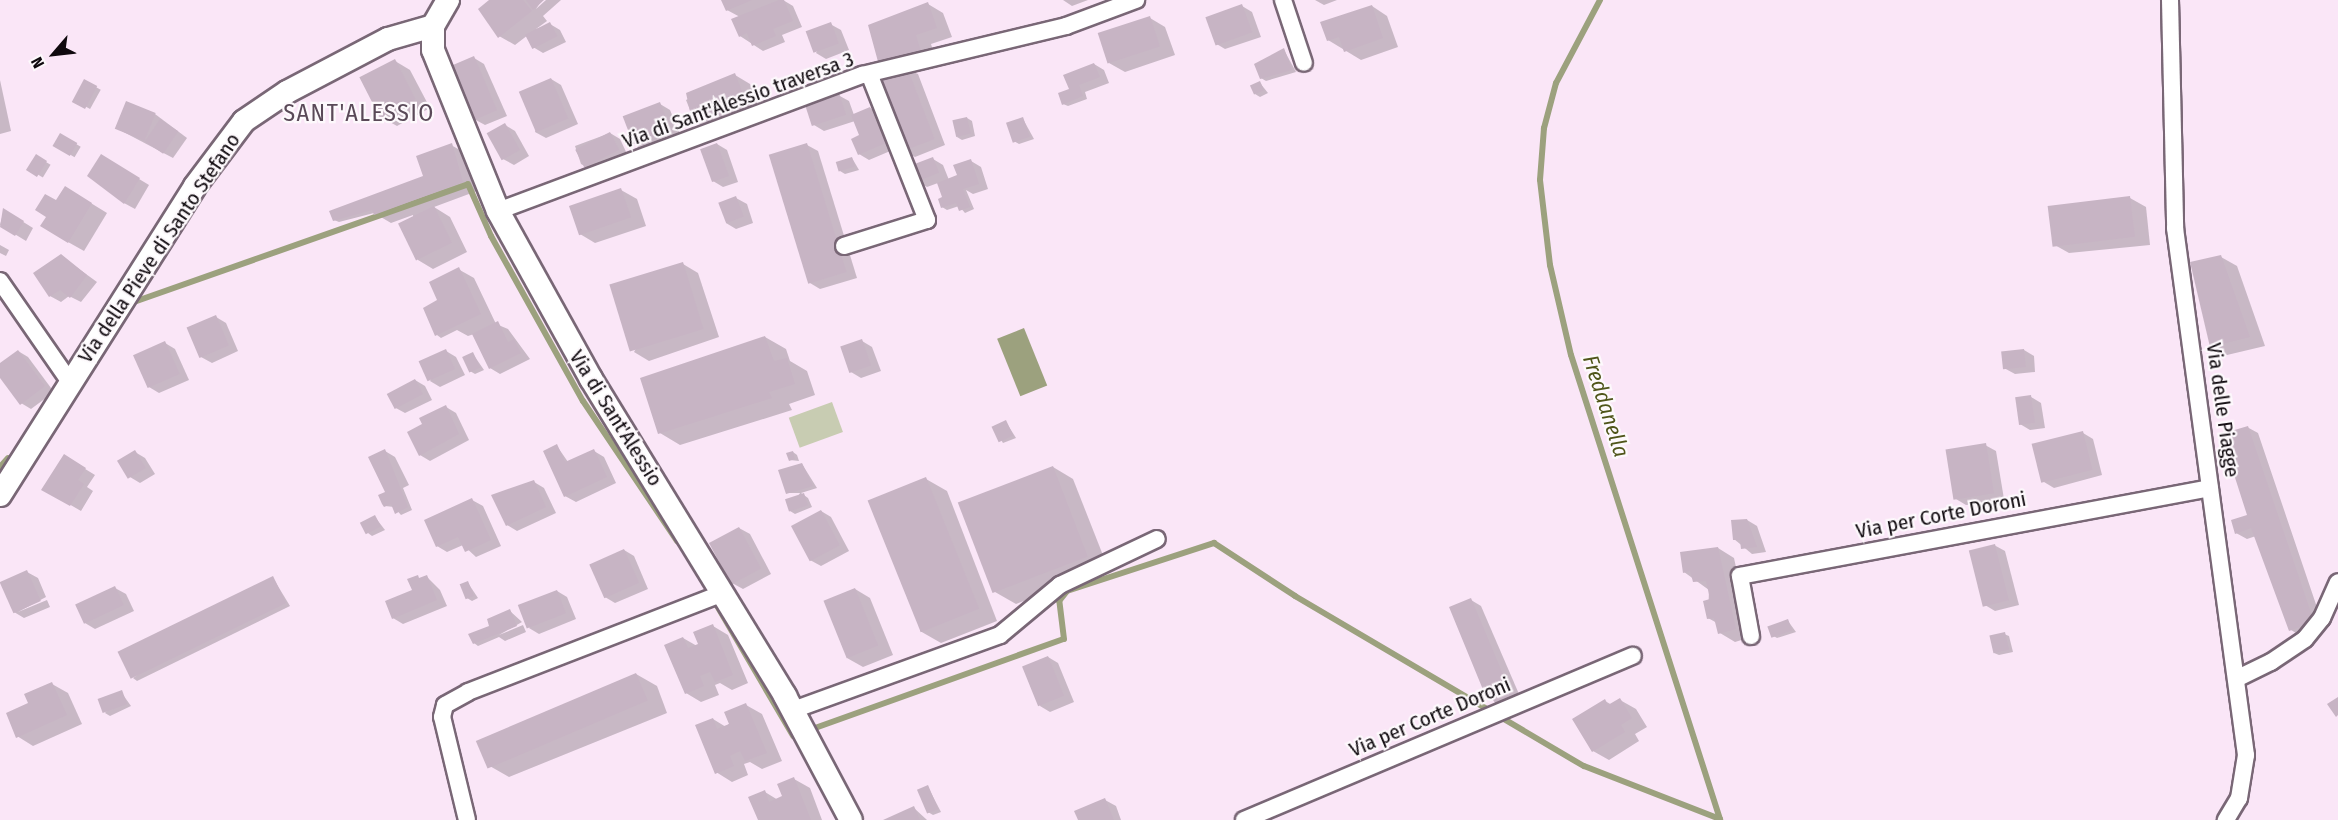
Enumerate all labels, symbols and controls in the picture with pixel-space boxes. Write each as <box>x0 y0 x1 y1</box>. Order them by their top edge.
north arrow <box>24 24 84 84</box>
street label: Via di Sant'Alessio traversa 3 <box>619 46 857 154</box>
text: N <box>27 54 48 71</box>
district label: SANT'ALESSIO <box>283 100 435 128</box>
street label: Via della Pieve di Santo Stefano <box>73 128 245 368</box>
street label: Via delle Piagge <box>2201 341 2245 479</box>
street label: Via di Sant'Alessio <box>564 345 668 491</box>
water label: Freddanella <box>1577 352 1635 460</box>
street label: Via per Corte Doroni <box>1854 486 2028 544</box>
street label: Via per Corte Doroni <box>1346 672 1514 762</box>

